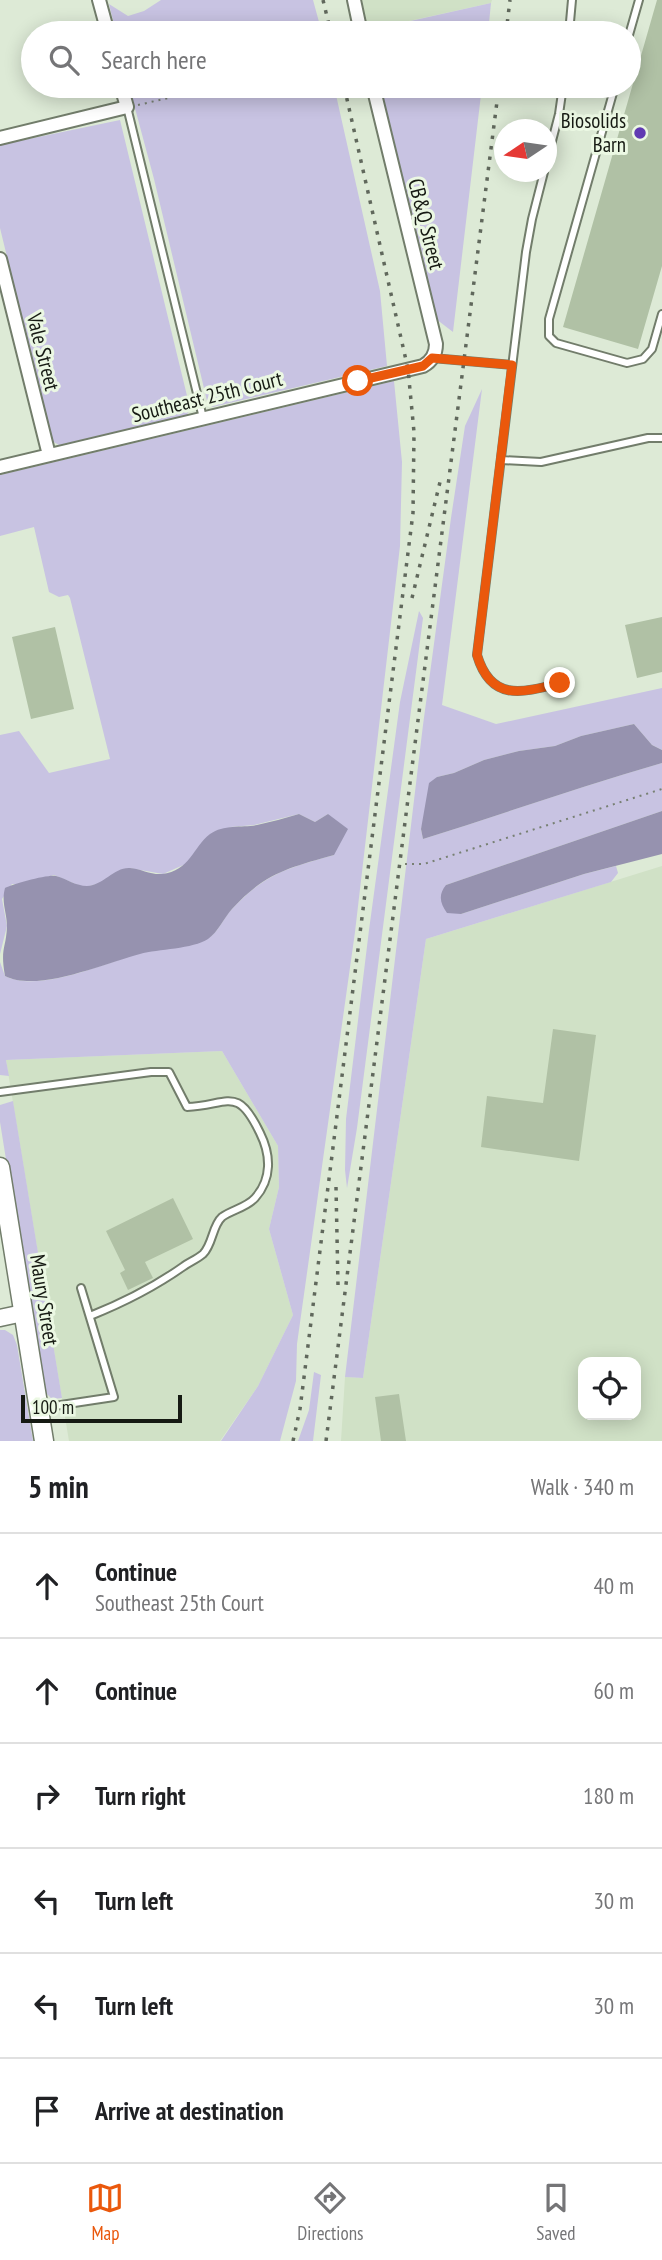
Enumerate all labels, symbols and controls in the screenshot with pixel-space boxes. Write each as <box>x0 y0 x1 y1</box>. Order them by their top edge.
search box <box>21 21 641 98</box>
icon: search <box>45 41 83 79</box>
text: Search here <box>101 43 207 76</box>
place label: Biosolids Barn <box>561 107 626 158</box>
north arrow <box>494 119 557 182</box>
marker: Biosolids Barn <box>632 125 648 141</box>
street label: CB&Q Street <box>402 176 451 272</box>
street label: Vale Street <box>21 309 66 394</box>
street label: Southeast 25th Court <box>129 365 285 428</box>
route start <box>342 365 373 396</box>
route end <box>544 667 575 698</box>
street label: Maury Street <box>24 1252 65 1348</box>
map controls <box>578 1357 641 1420</box>
button: locate <box>578 1357 641 1420</box>
scale bar <box>21 1392 182 1424</box>
text: 100 m <box>32 1395 74 1419</box>
text: 5 min <box>28 1467 89 1506</box>
text: Walk · 340 m <box>531 1472 634 1501</box>
text: Continue <box>95 1555 177 1588</box>
icon: ahead <box>28 1567 66 1605</box>
text: 40 m <box>593 1571 634 1600</box>
text: Southeast 25th Court <box>95 1588 264 1617</box>
icon: ahead <box>28 1672 66 1710</box>
text: Continue <box>95 1674 177 1707</box>
text: 60 m <box>593 1676 634 1705</box>
icon: right <box>28 1777 66 1815</box>
text: Turn right <box>95 1779 186 1812</box>
text: 180 m <box>583 1781 634 1810</box>
icon: left <box>28 1882 66 1920</box>
text: Turn left <box>95 1884 173 1917</box>
text: 30 m <box>593 1886 634 1915</box>
icon: left <box>28 1987 66 2025</box>
text: Turn left <box>95 1989 173 2022</box>
text: 30 m <box>593 1991 634 2020</box>
icon: arrive <box>28 2092 66 2130</box>
text: Arrive at destination <box>95 2094 284 2127</box>
tab: Map <box>86 2179 124 2245</box>
tab: Directions <box>297 2179 363 2245</box>
tab: Saved <box>536 2179 576 2245</box>

